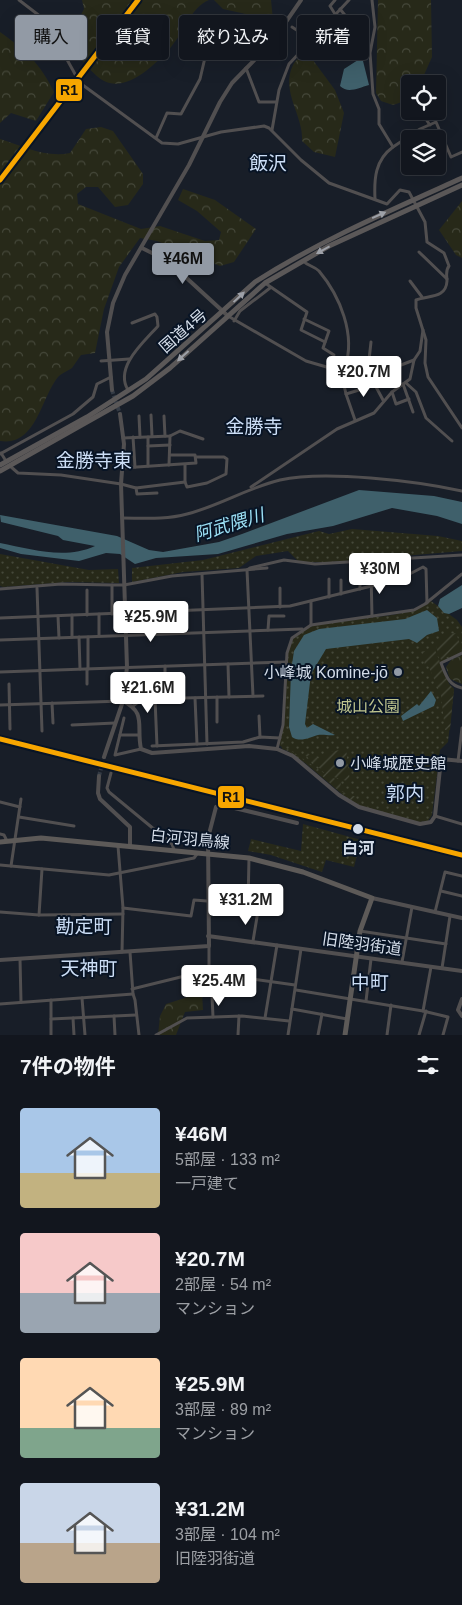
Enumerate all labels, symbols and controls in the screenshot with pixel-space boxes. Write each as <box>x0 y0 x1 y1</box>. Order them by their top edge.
chip: 購入 <box>15 15 87 60</box>
chip: 賃貸 <box>97 15 169 60</box>
chip: 絞り込み <box>179 15 287 60</box>
chip: 新着 <box>297 15 369 60</box>
map controls <box>401 75 446 175</box>
button: locate <box>401 75 446 120</box>
line badge: R1 <box>55 78 83 102</box>
text: R1 <box>60 82 78 98</box>
button: layers <box>401 130 446 175</box>
district label: 飯沢 <box>249 153 287 174</box>
one-way arrow <box>372 211 386 219</box>
pin: ¥46M <box>153 242 213 285</box>
one-way arrow <box>316 245 329 254</box>
text: ¥46M <box>163 250 203 267</box>
one-way arrow <box>233 291 245 303</box>
street label: 国道4号 <box>156 306 210 356</box>
one-way arrow <box>178 350 190 362</box>
pin: ¥20.7M <box>323 356 405 398</box>
text: ¥20.7M <box>337 363 391 380</box>
district label: 金勝寺 <box>225 416 283 437</box>
district label: 金勝寺東 <box>56 450 132 471</box>
water label: 阿武隈川 <box>192 504 268 545</box>
pin: ¥30M <box>350 552 410 595</box>
text: ¥30M <box>360 560 400 577</box>
pin: ¥25.9M <box>110 600 192 643</box>
text: ¥25.9M <box>124 608 178 625</box>
place label: 小峰城 Komine-jō <box>264 664 388 681</box>
marker: 小峰城 Komine-jō <box>392 666 404 678</box>
pin: ¥21.6M <box>107 672 189 714</box>
text: ¥21.6M <box>121 679 175 696</box>
park label: 城山公園 <box>336 698 400 715</box>
place label: 小峰城歴史館 <box>350 755 446 772</box>
marker: 小峰城歴史館 <box>334 757 346 769</box>
district label: 郭内 <box>386 783 424 804</box>
line badge: R1 <box>217 785 245 809</box>
text: R1 <box>222 789 240 805</box>
marker: 白河 <box>351 822 365 836</box>
street label: 白河羽鳥線 <box>149 826 231 852</box>
place label: 白河 <box>342 840 374 857</box>
pin: ¥31.2M <box>205 884 287 926</box>
text: ¥31.2M <box>219 891 273 908</box>
district label: 勘定町 <box>55 916 113 937</box>
street label: 旧陸羽街道 <box>321 930 403 958</box>
district label: 天神町 <box>60 958 118 979</box>
pin: ¥25.4M <box>178 964 260 1007</box>
text: ¥25.4M <box>192 972 246 989</box>
district label: 中町 <box>351 972 389 993</box>
icon: filters <box>414 1051 442 1079</box>
text: 7件の物件 <box>20 1055 116 1078</box>
text: ¥46M <box>175 1122 228 1145</box>
icon: home <box>60 1128 120 1188</box>
text: 5部屋 · 133 m² <box>175 1151 280 1168</box>
text: 一戸建て <box>175 1175 239 1192</box>
text: ¥20.7M <box>175 1247 245 1270</box>
icon: home <box>60 1253 120 1313</box>
text: 2部屋 · 54 m² <box>175 1276 271 1293</box>
text: マンション <box>175 1300 255 1317</box>
text: ¥25.9M <box>175 1372 245 1395</box>
icon: home <box>60 1378 120 1438</box>
text: 3部屋 · 89 m² <box>175 1401 271 1418</box>
text: マンション <box>175 1425 255 1442</box>
text: ¥31.2M <box>175 1497 245 1520</box>
icon: home <box>60 1503 120 1563</box>
text: 3部屋 · 104 m² <box>175 1526 280 1543</box>
text: 旧陸羽街道 <box>175 1550 255 1567</box>

